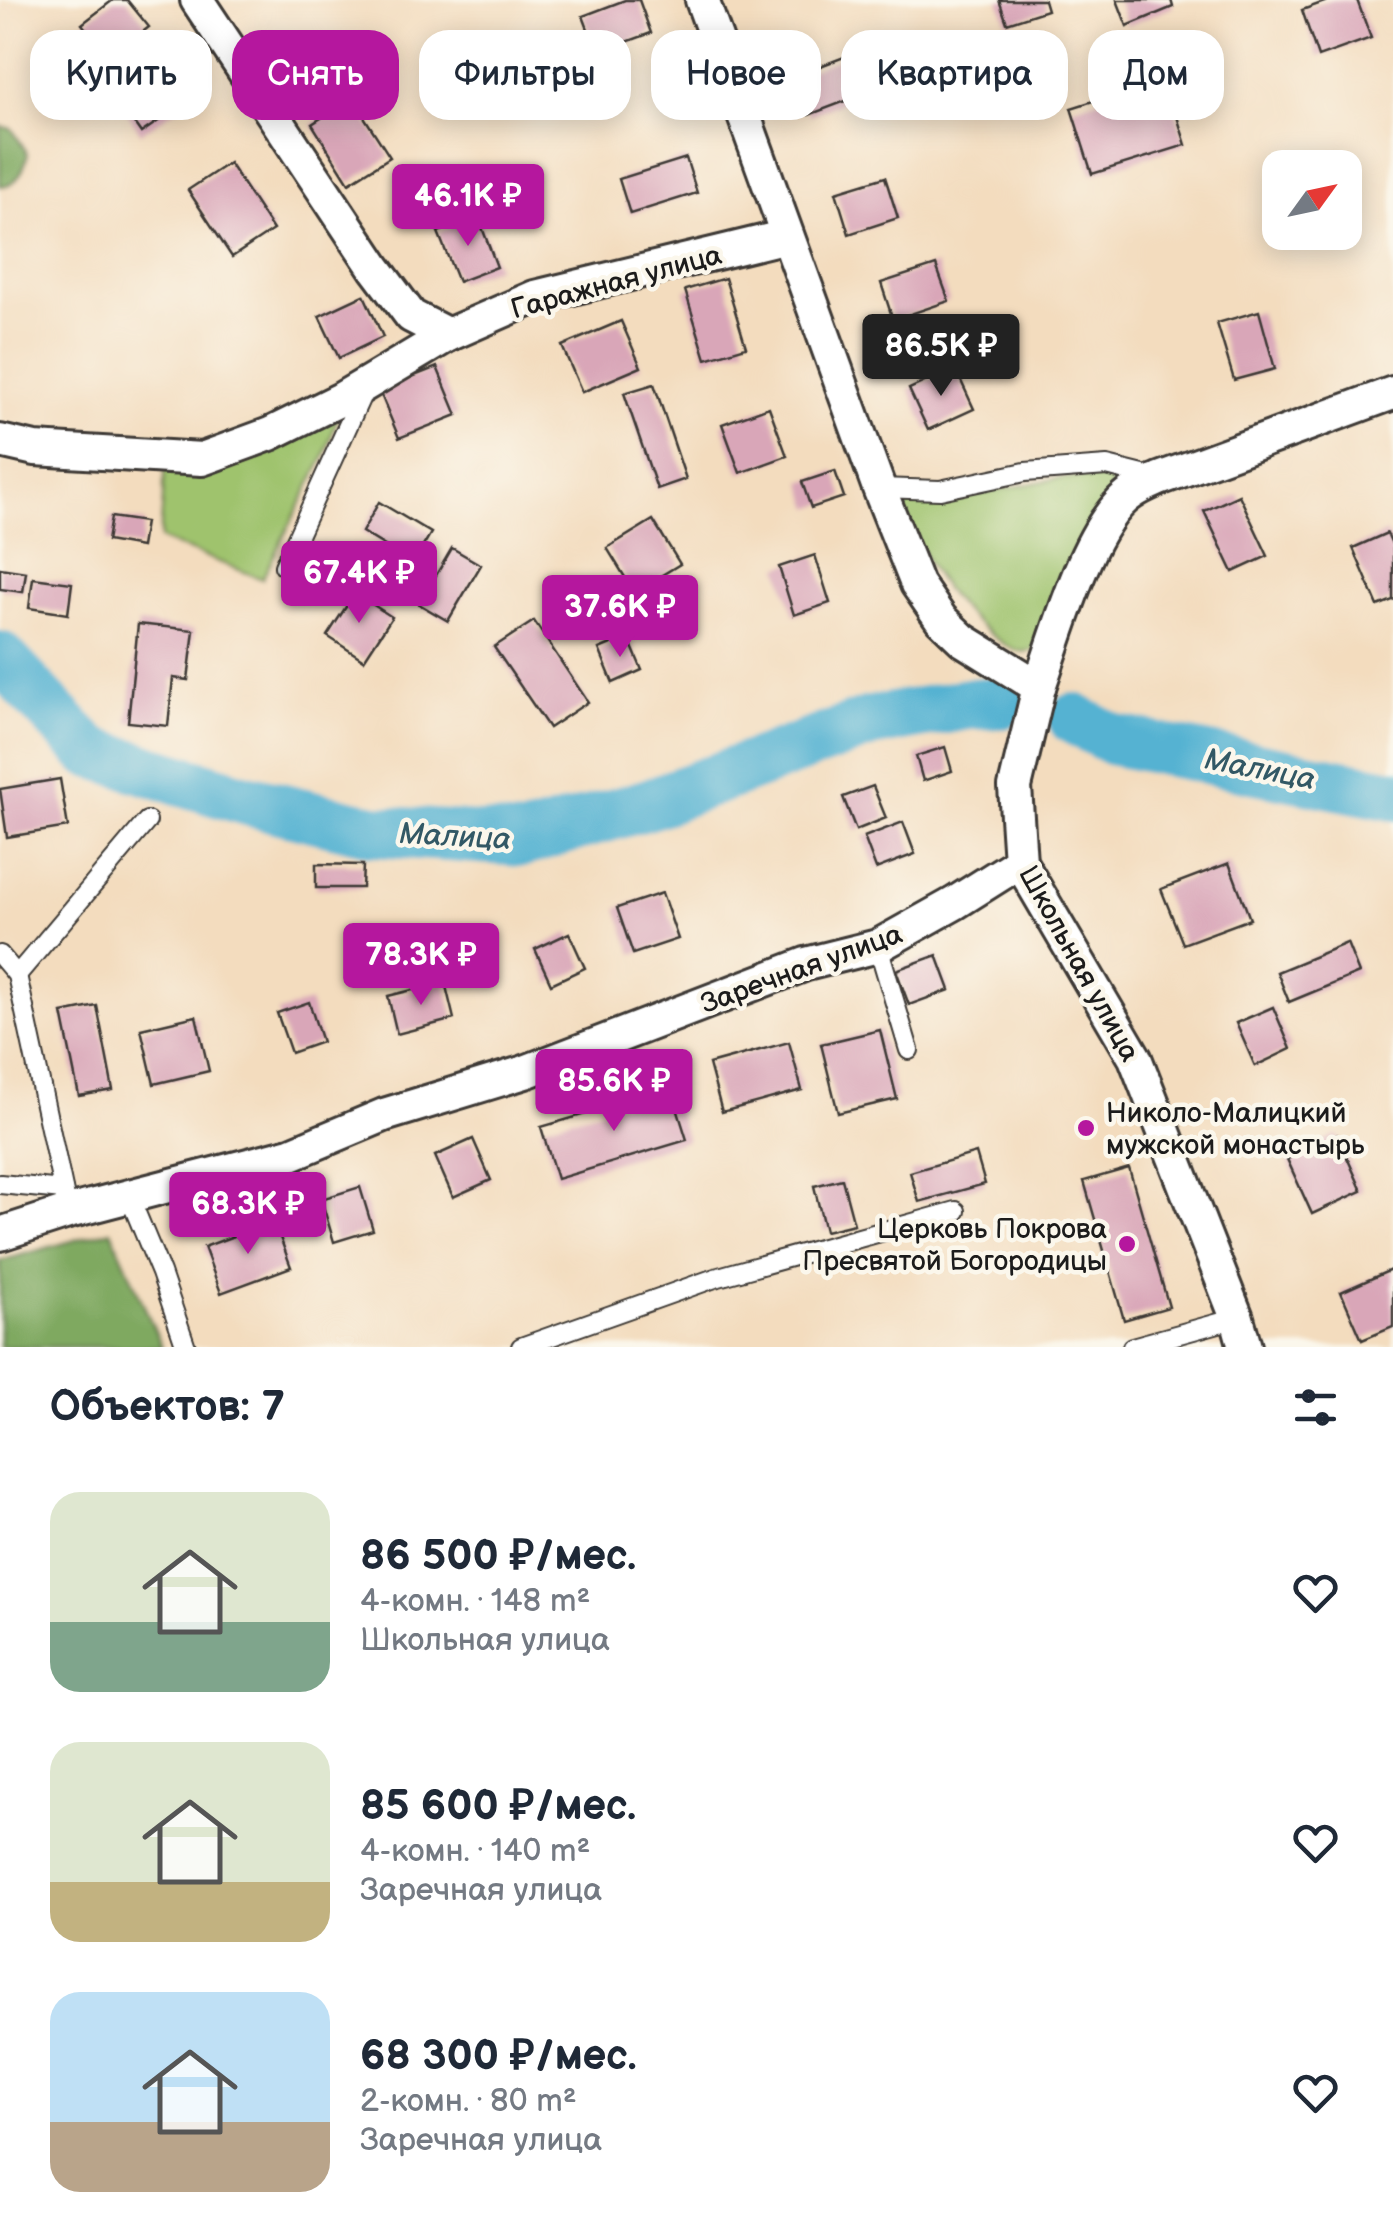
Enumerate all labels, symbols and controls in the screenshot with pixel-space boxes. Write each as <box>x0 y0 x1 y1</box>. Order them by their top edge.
chip: Купить <box>30 30 212 120</box>
chip: Снять <box>232 30 399 120</box>
chip: Фильтры <box>419 30 631 120</box>
chip: Новое <box>651 30 821 120</box>
chip: Квартира <box>841 30 1068 120</box>
chip: Дом <box>1088 30 1224 120</box>
north arrow <box>1262 150 1362 250</box>
map controls <box>1262 150 1362 250</box>
pin: 46.1K ₽ <box>376 164 560 249</box>
text: 46.1K ₽ <box>414 177 522 216</box>
street label: Гаражная улица <box>507 238 726 326</box>
pin: 86.5K ₽ <box>849 314 1033 399</box>
text: 86.5K ₽ <box>884 327 998 366</box>
pin: 67.4K ₽ <box>267 541 451 626</box>
text: 67.4K ₽ <box>303 554 415 593</box>
pin: 37.6K ₽ <box>528 575 712 660</box>
text: 37.6K ₽ <box>564 588 676 627</box>
water label: Малица <box>1201 742 1318 798</box>
water label: Малица <box>398 816 512 858</box>
street label: Школьная улица <box>1011 860 1146 1068</box>
street label: Заречная улица <box>696 918 907 1021</box>
pin: 78.3K ₽ <box>329 923 513 1008</box>
text: 78.3K ₽ <box>365 936 477 975</box>
pin: 85.6K ₽ <box>522 1049 706 1134</box>
text: 85.6K ₽ <box>557 1062 671 1101</box>
place label: Николо-Малицкий мужской монастырь <box>1106 1097 1365 1162</box>
marker: Николо-Малицкий мужской монастырь <box>1075 1117 1097 1139</box>
pin: 68.3K ₽ <box>156 1172 340 1257</box>
text: 68.3K ₽ <box>191 1185 305 1224</box>
place label: Церковь Покрова Пресвятой Богородицы <box>802 1213 1107 1278</box>
marker: Церковь Покрова Пресвятой Богородицы <box>1116 1233 1138 1255</box>
icon: filters <box>1288 1380 1343 1435</box>
text: Объектов: 7 <box>50 1382 285 1433</box>
text: 86 500 ₽/мес. <box>360 1531 636 1582</box>
icon: home <box>130 1532 250 1652</box>
icon: heart <box>1288 1565 1343 1620</box>
text: 4-комн. · 148 m² <box>360 1582 590 1621</box>
text: Школьная улица <box>360 1621 610 1660</box>
text: 85 600 ₽/мес. <box>360 1781 636 1832</box>
icon: home <box>130 1782 250 1902</box>
icon: heart <box>1288 1815 1343 1870</box>
text: 4-комн. · 140 m² <box>360 1832 590 1871</box>
text: Заречная улица <box>360 1871 602 1910</box>
text: 68 300 ₽/мес. <box>360 2031 637 2082</box>
icon: home <box>130 2032 250 2152</box>
icon: heart <box>1288 2065 1343 2120</box>
text: 2-комн. · 80 m² <box>360 2082 576 2121</box>
text: Заречная улица <box>360 2121 602 2160</box>

